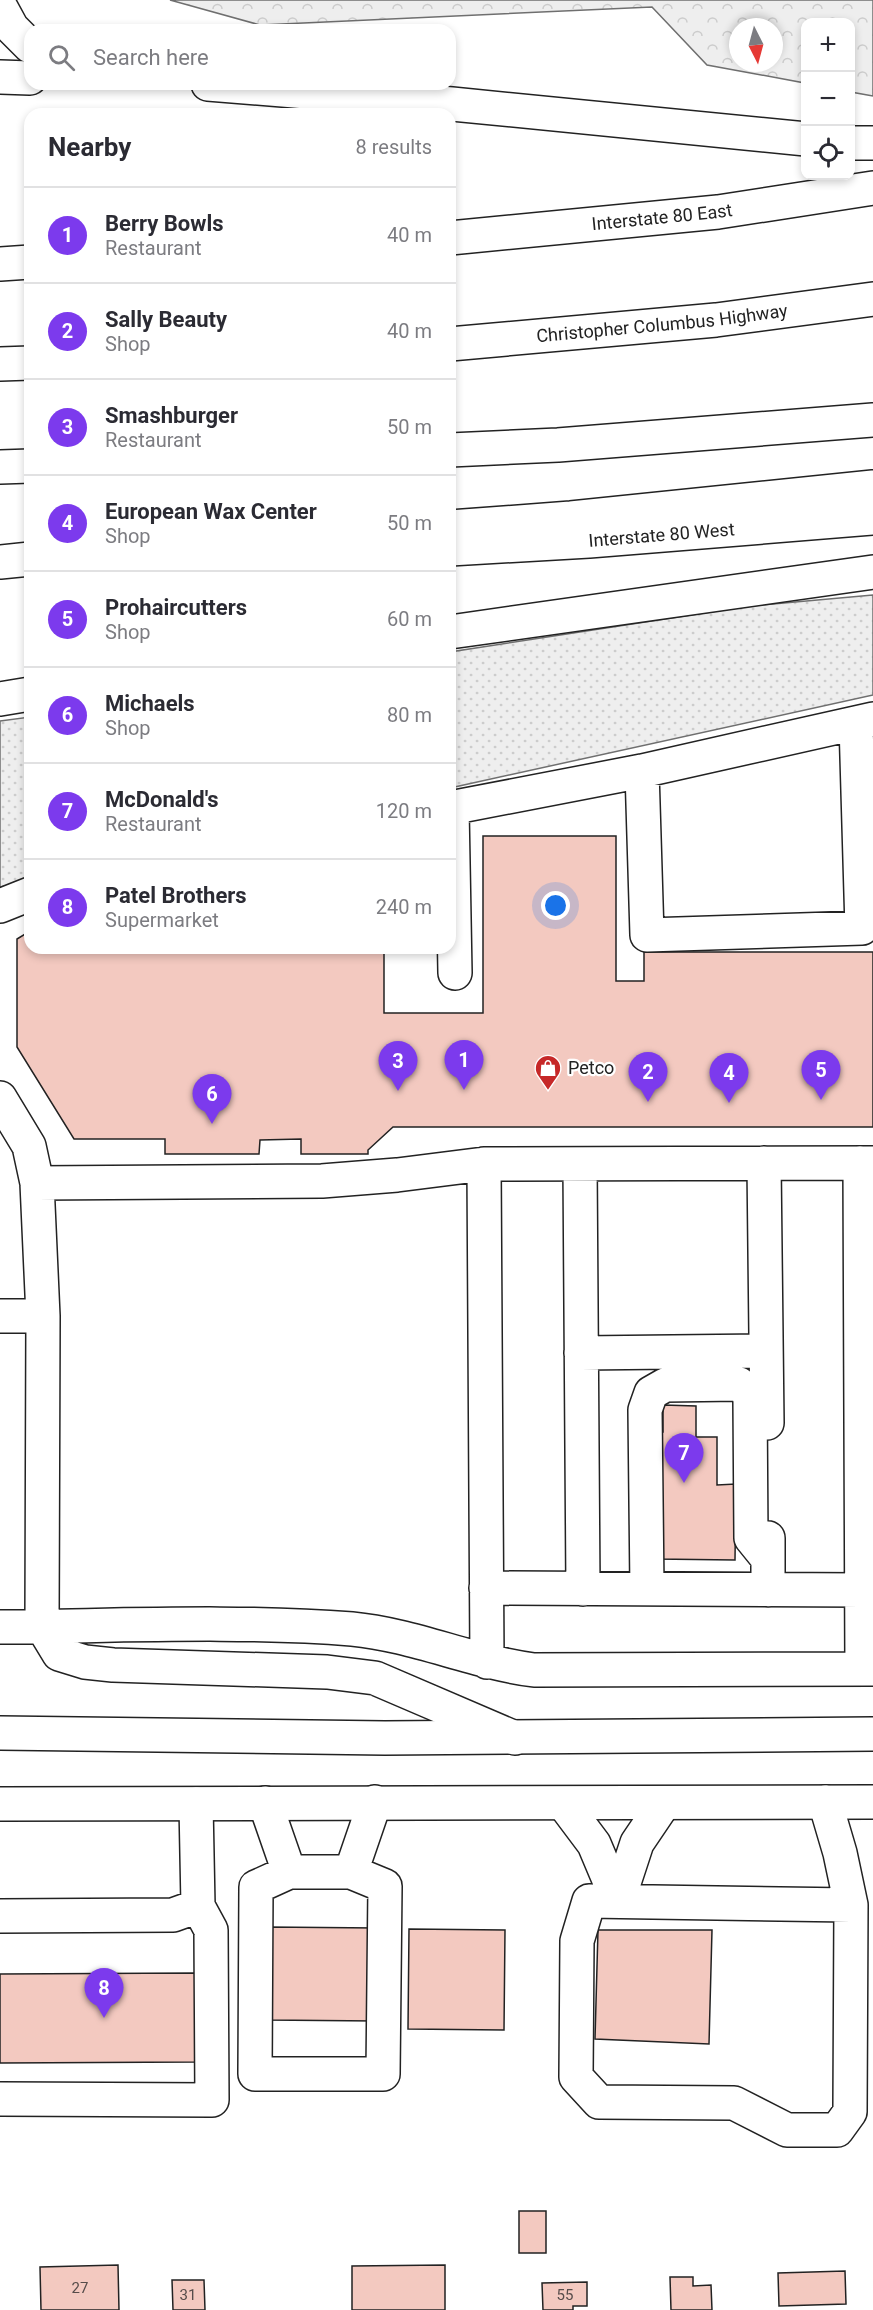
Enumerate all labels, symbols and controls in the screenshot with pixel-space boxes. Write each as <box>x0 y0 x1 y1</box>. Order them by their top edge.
north arrow <box>729 18 783 72</box>
map controls <box>801 18 855 180</box>
button: + <box>801 18 855 72</box>
search box <box>24 24 456 90</box>
icon: search <box>45 41 78 74</box>
text: Search here <box>93 45 209 70</box>
button: − <box>801 72 855 126</box>
button: locate <box>801 126 855 180</box>
text: Nearby <box>48 132 131 162</box>
text: 8 results <box>356 135 432 159</box>
street label: Interstate 80 East <box>591 199 734 234</box>
text: Berry Bowls <box>105 211 224 236</box>
text: 1 <box>62 223 73 247</box>
text: 40 m <box>387 223 432 247</box>
text: Restaurant <box>105 236 202 260</box>
street label: Christopher Columbus Highway <box>535 299 789 346</box>
text: Sally Beauty <box>105 307 227 332</box>
text: 2 <box>62 319 73 343</box>
text: 40 m <box>387 319 432 343</box>
text: Shop <box>105 332 151 356</box>
text: Smashburger <box>105 403 238 428</box>
text: 3 <box>62 415 73 439</box>
text: 50 m <box>387 415 432 439</box>
text: Restaurant <box>105 428 202 452</box>
text: European Wax Center <box>105 499 317 524</box>
text: 4 <box>62 511 73 535</box>
text: 50 m <box>387 511 432 535</box>
street label: Interstate 80 West <box>588 518 735 551</box>
text: Shop <box>105 524 151 548</box>
text: Prohaircutters <box>105 595 247 620</box>
text: 5 <box>62 607 73 631</box>
text: 60 m <box>387 607 432 631</box>
text: Shop <box>105 620 151 644</box>
text: Michaels <box>105 691 195 716</box>
text: 6 <box>62 703 73 727</box>
text: 80 m <box>387 703 432 727</box>
text: Shop <box>105 716 151 740</box>
text: McDonald's <box>105 787 219 812</box>
text: 7 <box>62 799 73 823</box>
text: 120 m <box>376 799 432 823</box>
text: Restaurant <box>105 812 202 836</box>
text: Patel Brothers <box>105 883 247 908</box>
your location <box>541 891 570 920</box>
text: 8 <box>62 895 73 919</box>
text: 240 m <box>376 895 432 919</box>
text: Supermarket <box>105 908 219 932</box>
pin: 1 <box>444 1040 484 1090</box>
pin: 3 <box>378 1042 418 1091</box>
pin: 5 <box>802 1050 840 1100</box>
pin: 2 <box>628 1052 668 1102</box>
shop icon: Petco <box>533 1053 563 1091</box>
pin: 4 <box>710 1054 748 1103</box>
place label: Petco <box>568 1057 614 1078</box>
pin: 6 <box>192 1074 232 1124</box>
pin: 7 <box>664 1434 704 1483</box>
pin: 8 <box>84 1968 124 2018</box>
house number: 27 <box>72 2279 88 2297</box>
house number: 31 <box>180 2286 196 2304</box>
house number: 55 <box>557 2286 573 2304</box>

